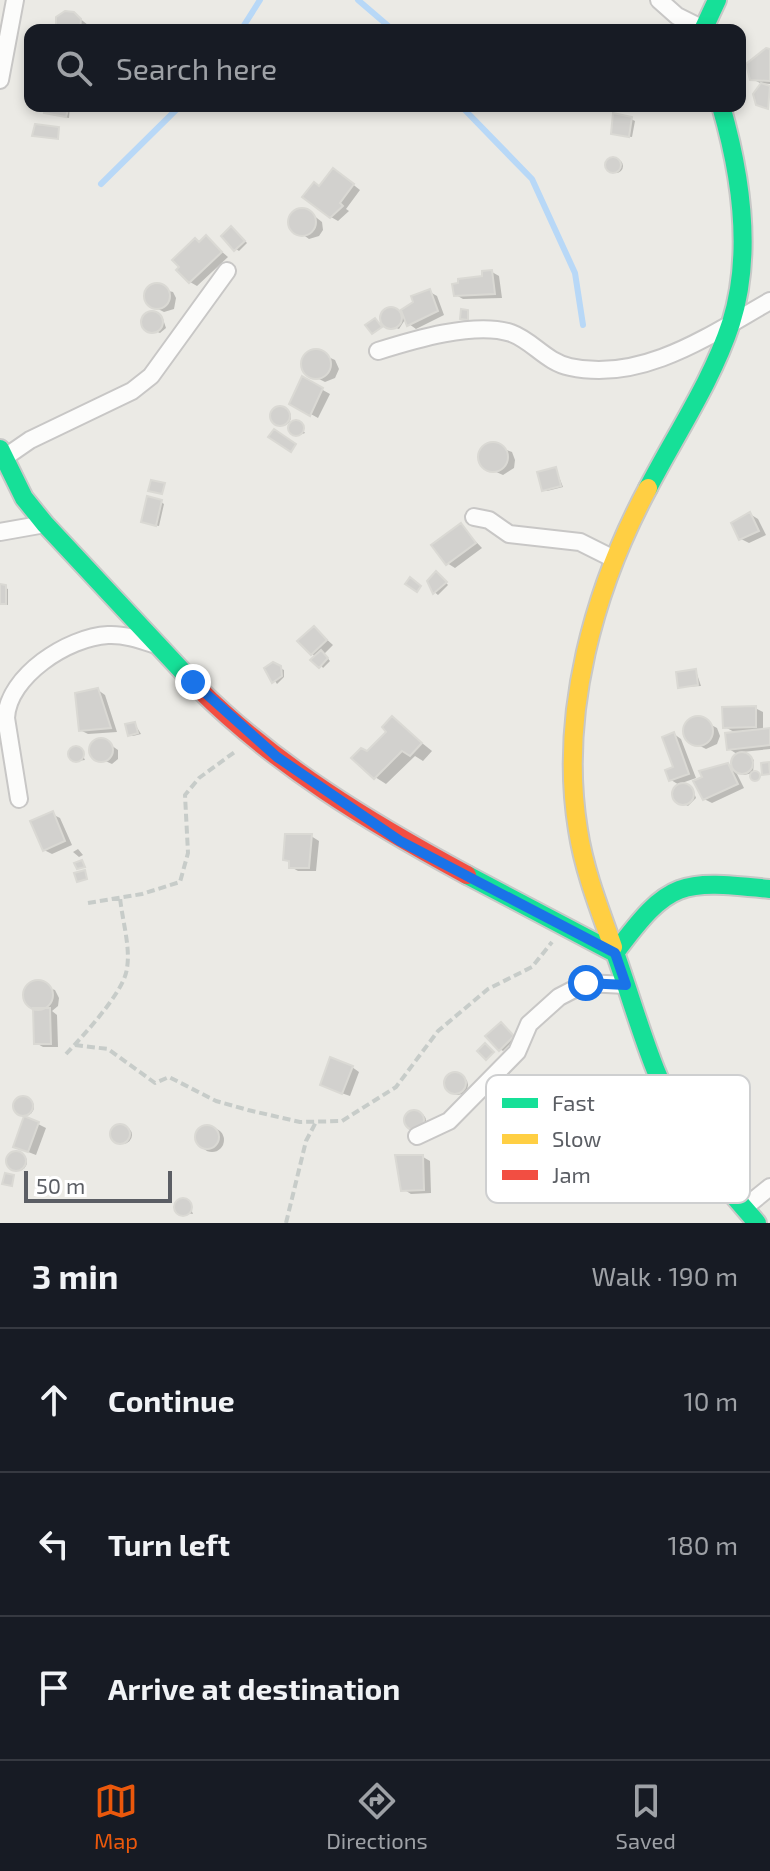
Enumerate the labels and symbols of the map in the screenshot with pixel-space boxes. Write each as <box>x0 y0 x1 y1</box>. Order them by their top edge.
route end <box>175 664 211 700</box>
route start <box>568 965 604 1001</box>
legend <box>486 1075 750 1203</box>
text: Fast <box>552 1089 595 1115</box>
text: Slow <box>552 1125 601 1151</box>
text: Jam <box>552 1161 591 1187</box>
scale bar <box>24 1167 172 1203</box>

